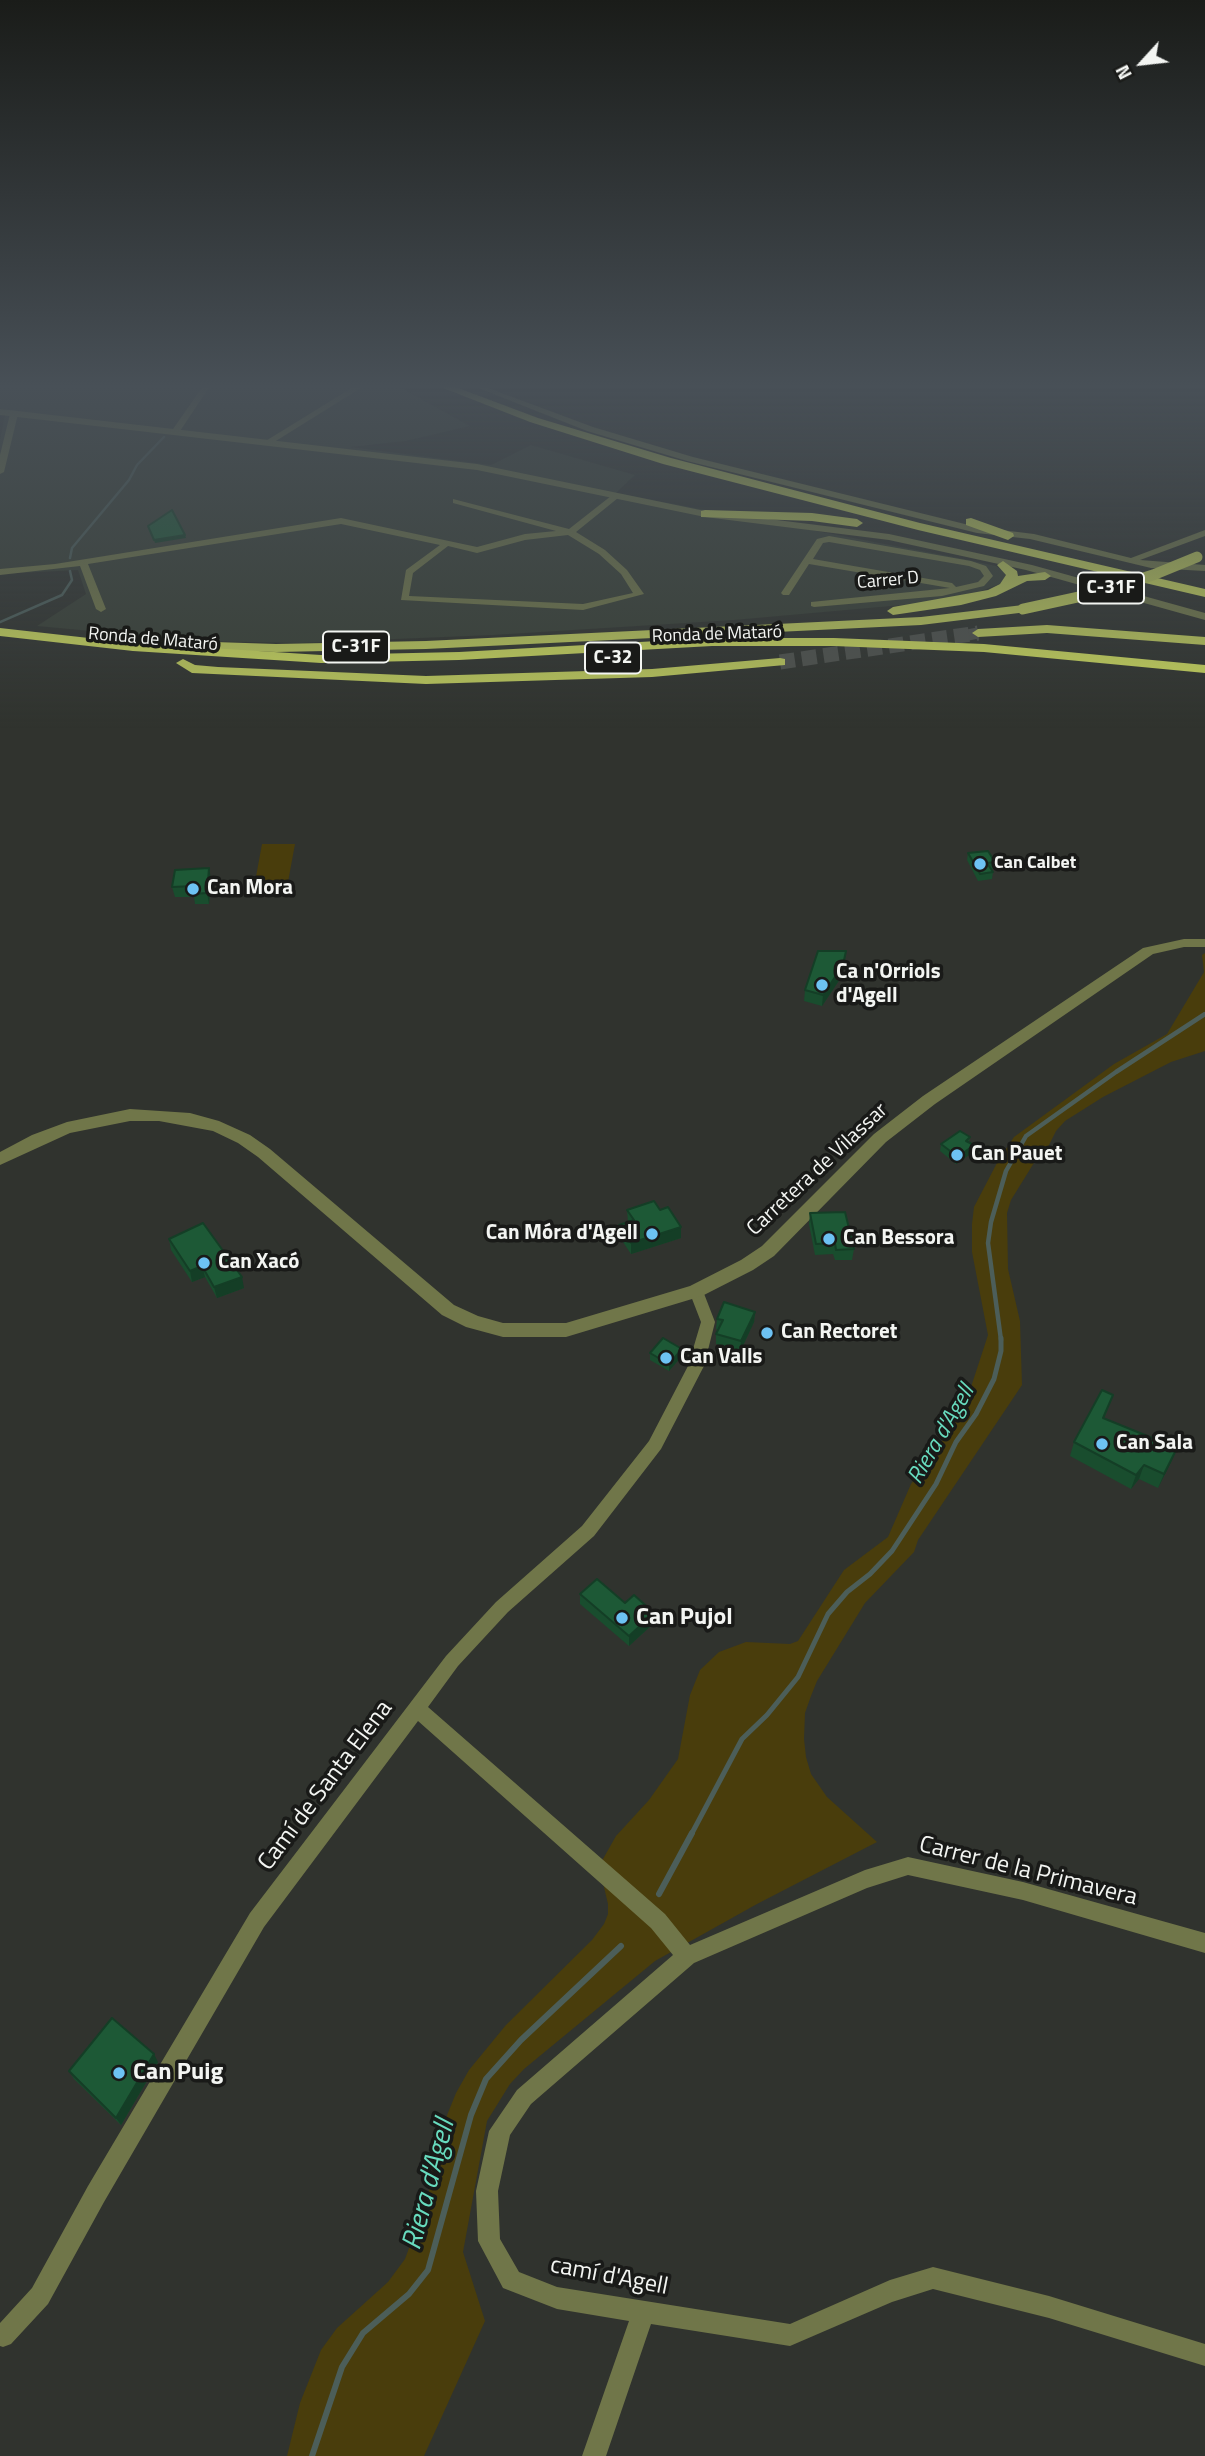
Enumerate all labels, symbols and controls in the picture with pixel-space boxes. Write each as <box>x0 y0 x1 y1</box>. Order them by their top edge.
north arrow <box>1107 28 1177 98</box>
text: N <box>1107 60 1139 85</box>
street label: Carrer D <box>856 568 920 594</box>
road number: C-31F <box>1078 572 1144 604</box>
street label: Ronda de Mataró <box>652 622 782 648</box>
street label: Ronda de Mataró <box>87 624 219 656</box>
road number: C-31F <box>323 632 389 662</box>
road number: C-32 <box>585 642 641 674</box>
place label: Can Calbet <box>994 853 1076 875</box>
marker: Can Calbet <box>972 856 988 872</box>
place label: Can Mora <box>207 876 293 902</box>
marker: Can Mora <box>185 881 201 897</box>
place label: Ca n'Orriols d'Agell <box>836 960 941 1010</box>
marker: Ca n'Orriols d'Agell <box>814 977 830 993</box>
street label: Carretera de Vilassar <box>742 1098 894 1242</box>
place label: Can Pauet <box>971 1142 1062 1168</box>
marker: Can Pauet <box>949 1147 965 1163</box>
place label: Can Móra d'Agell <box>486 1221 638 1247</box>
marker: Can Móra d'Agell <box>644 1226 660 1242</box>
place label: Can Bessora <box>843 1226 954 1252</box>
marker: Can Bessora <box>821 1231 837 1247</box>
place label: Can Xacó <box>218 1250 299 1276</box>
marker: Can Xacó <box>196 1255 212 1271</box>
place label: Can Rectoret <box>781 1320 897 1346</box>
marker: Can Rectoret <box>759 1325 775 1341</box>
place label: Can Valls <box>680 1345 763 1371</box>
marker: Can Valls <box>658 1350 674 1366</box>
water label: Riera d'Agell <box>903 1381 981 1489</box>
place label: Can Sala <box>1116 1431 1193 1457</box>
marker: Can Sala <box>1094 1436 1110 1452</box>
place label: Can Pujol <box>636 1604 733 1632</box>
marker: Can Pujol <box>614 1610 630 1626</box>
street label: Camí de Santa Elena <box>253 1695 399 1877</box>
street label: Carrer de la Primavera <box>916 1831 1140 1913</box>
place label: Can Puig <box>133 2059 223 2087</box>
marker: Can Puig <box>111 2065 127 2081</box>
water label: Riera d'Agell <box>396 2116 464 2254</box>
street label: camí d'Agell <box>548 2251 670 2303</box>

